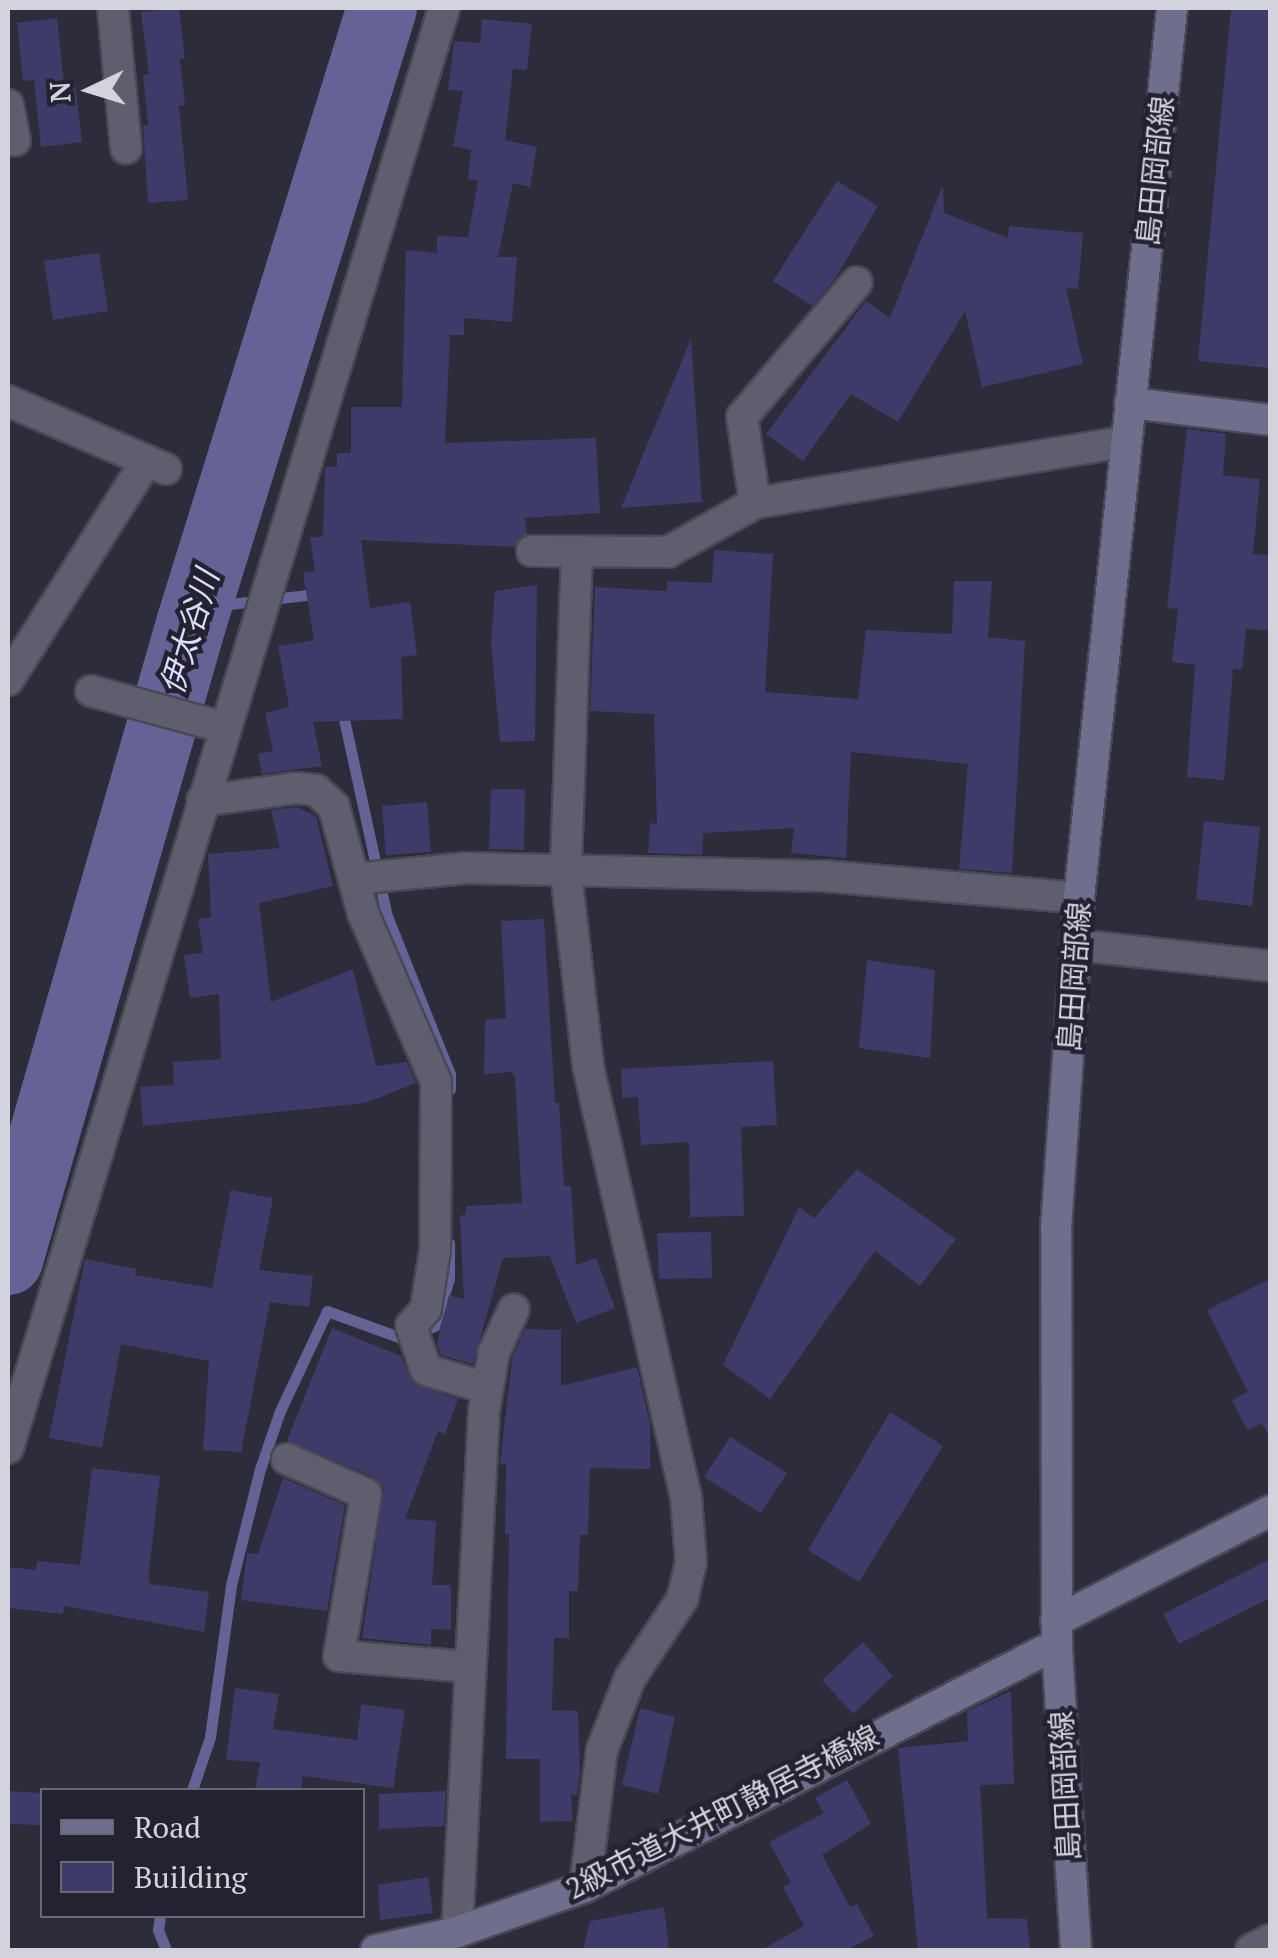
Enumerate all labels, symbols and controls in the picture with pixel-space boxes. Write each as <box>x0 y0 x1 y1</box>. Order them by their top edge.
north arrow <box>40 40 140 140</box>
text: N <box>40 80 79 104</box>
street label: 島田岡部線 <box>1129 95 1181 247</box>
water label: 伊太谷川 <box>152 565 226 699</box>
street label: 島田岡部線 <box>1051 901 1097 1053</box>
street label: 島田岡部線 <box>1043 1710 1087 1862</box>
street label: 2級市道大井町静居寺橋線 <box>560 1717 884 1907</box>
legend <box>40 1788 365 1918</box>
text: Road <box>134 1807 201 1847</box>
text: Building <box>134 1857 247 1897</box>

